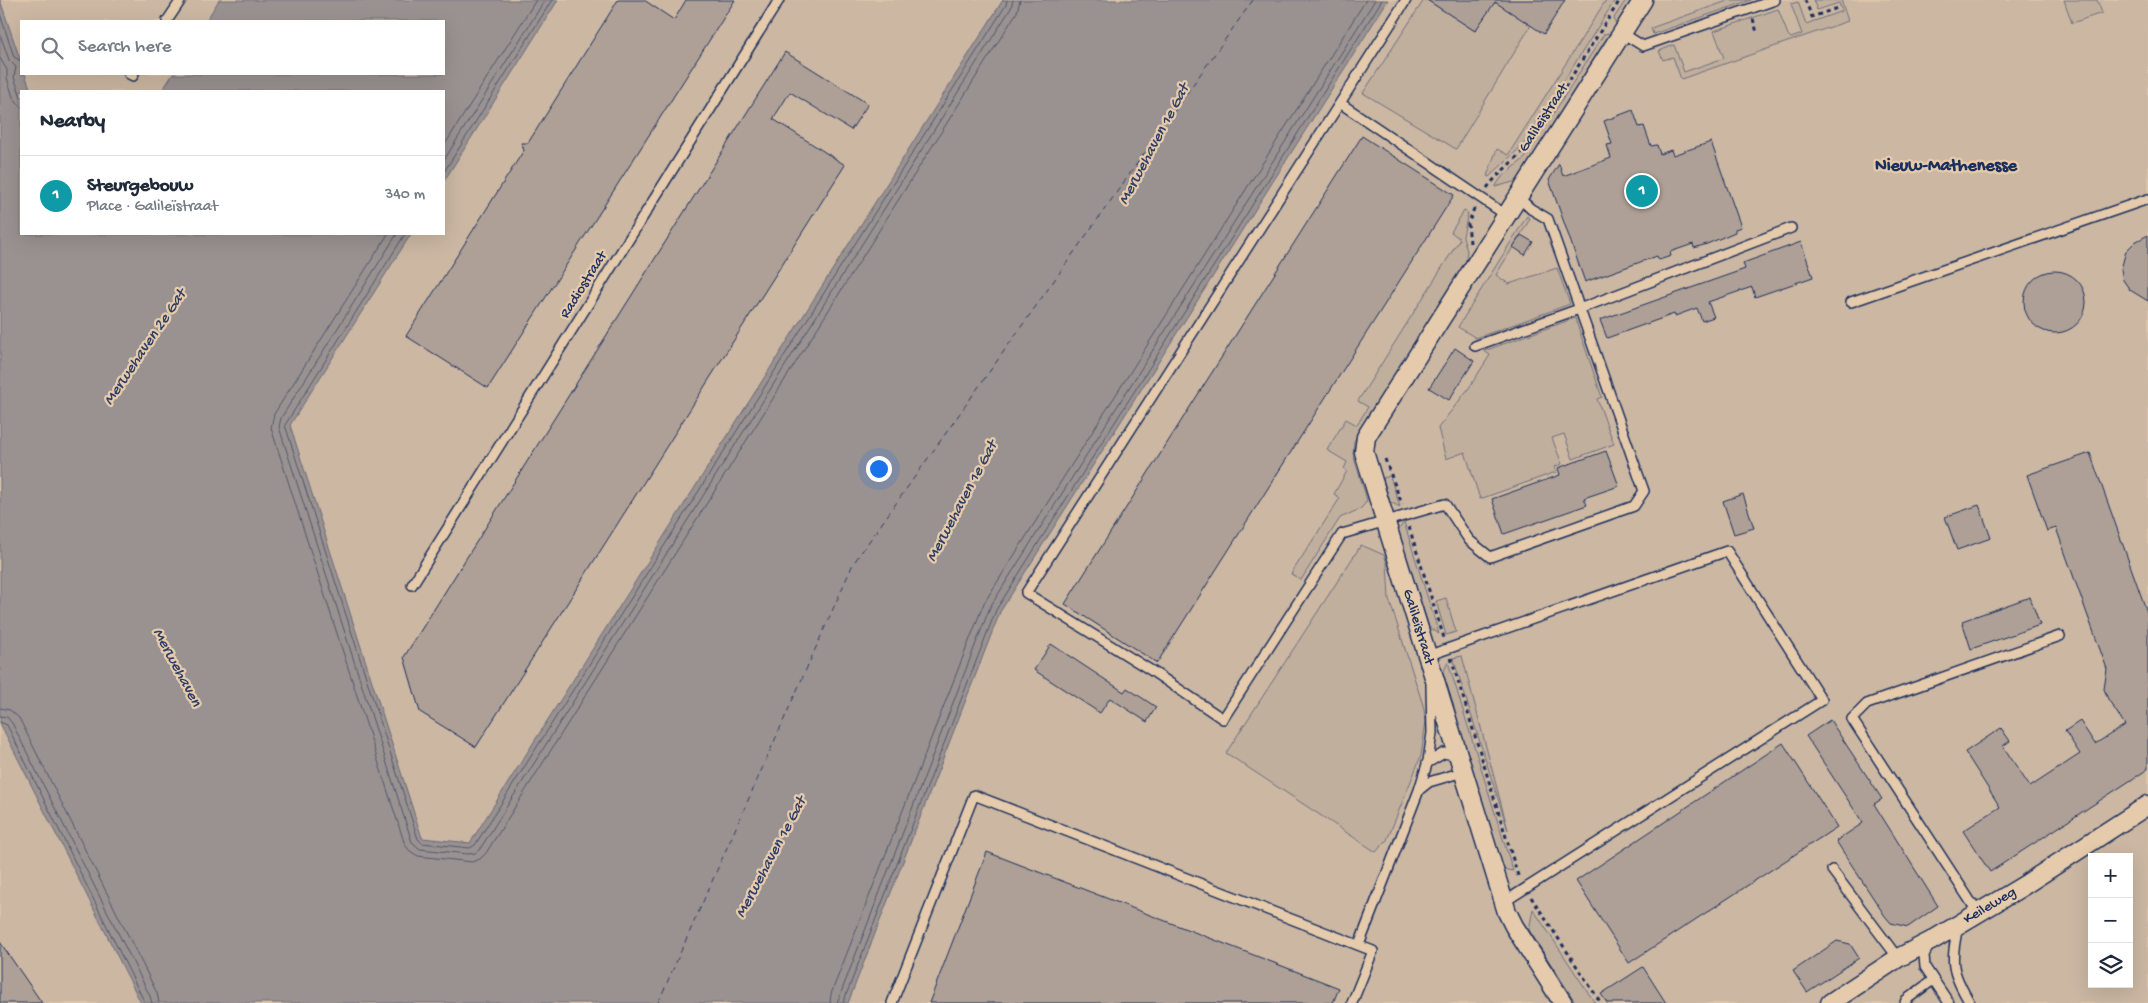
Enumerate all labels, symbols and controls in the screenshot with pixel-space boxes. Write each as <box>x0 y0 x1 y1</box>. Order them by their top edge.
search box <box>20 20 445 75</box>
icon: search <box>38 34 66 62</box>
text: Search here <box>78 36 172 59</box>
water label: Merwehaven 1e Gat <box>1115 79 1196 209</box>
street label: Galileïstraat <box>1515 79 1574 156</box>
text: Nearby <box>40 110 105 135</box>
district label: Nieuw-Mathenesse <box>1875 156 2018 177</box>
pin: 1 <box>1626 172 1658 210</box>
text: Steurgebouw <box>87 175 193 198</box>
text: 1 <box>53 186 59 205</box>
text: 340 m <box>385 186 425 205</box>
text: Place · Galileïstraat <box>87 198 218 217</box>
street label: Radiostraat <box>556 247 613 322</box>
water label: Merwehaven 2e Gat <box>100 285 193 409</box>
water label: Merwehaven 1e Gat <box>923 436 1004 566</box>
your location <box>866 456 892 482</box>
street label: Galileïstraat <box>1398 587 1439 669</box>
water label: Merwehaven <box>147 626 205 711</box>
water label: Merwehaven 1e Gat <box>732 792 813 922</box>
map controls <box>2088 853 2133 988</box>
button: + <box>2088 853 2133 898</box>
street label: Keileweg <box>1960 883 2020 929</box>
button: − <box>2088 898 2133 943</box>
button: layers <box>2088 943 2133 988</box>

